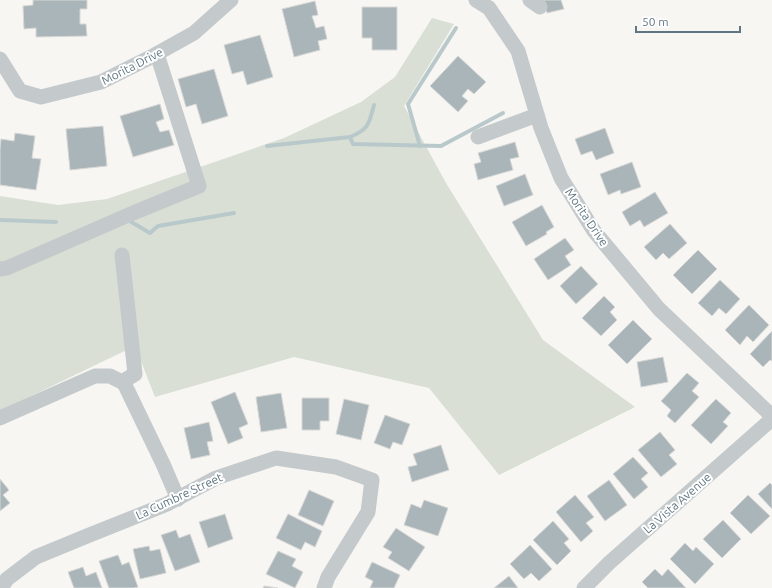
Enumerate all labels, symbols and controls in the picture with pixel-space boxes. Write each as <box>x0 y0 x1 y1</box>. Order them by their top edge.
scale bar <box>636 8 740 34</box>
text: 50 m <box>642 15 669 28</box>
street label: Morita Drive <box>99 45 165 87</box>
street label: Morita Drive <box>563 186 611 248</box>
street label: La Cumbre Street <box>134 470 225 522</box>
street label: La Vista Avenue <box>641 470 713 536</box>

